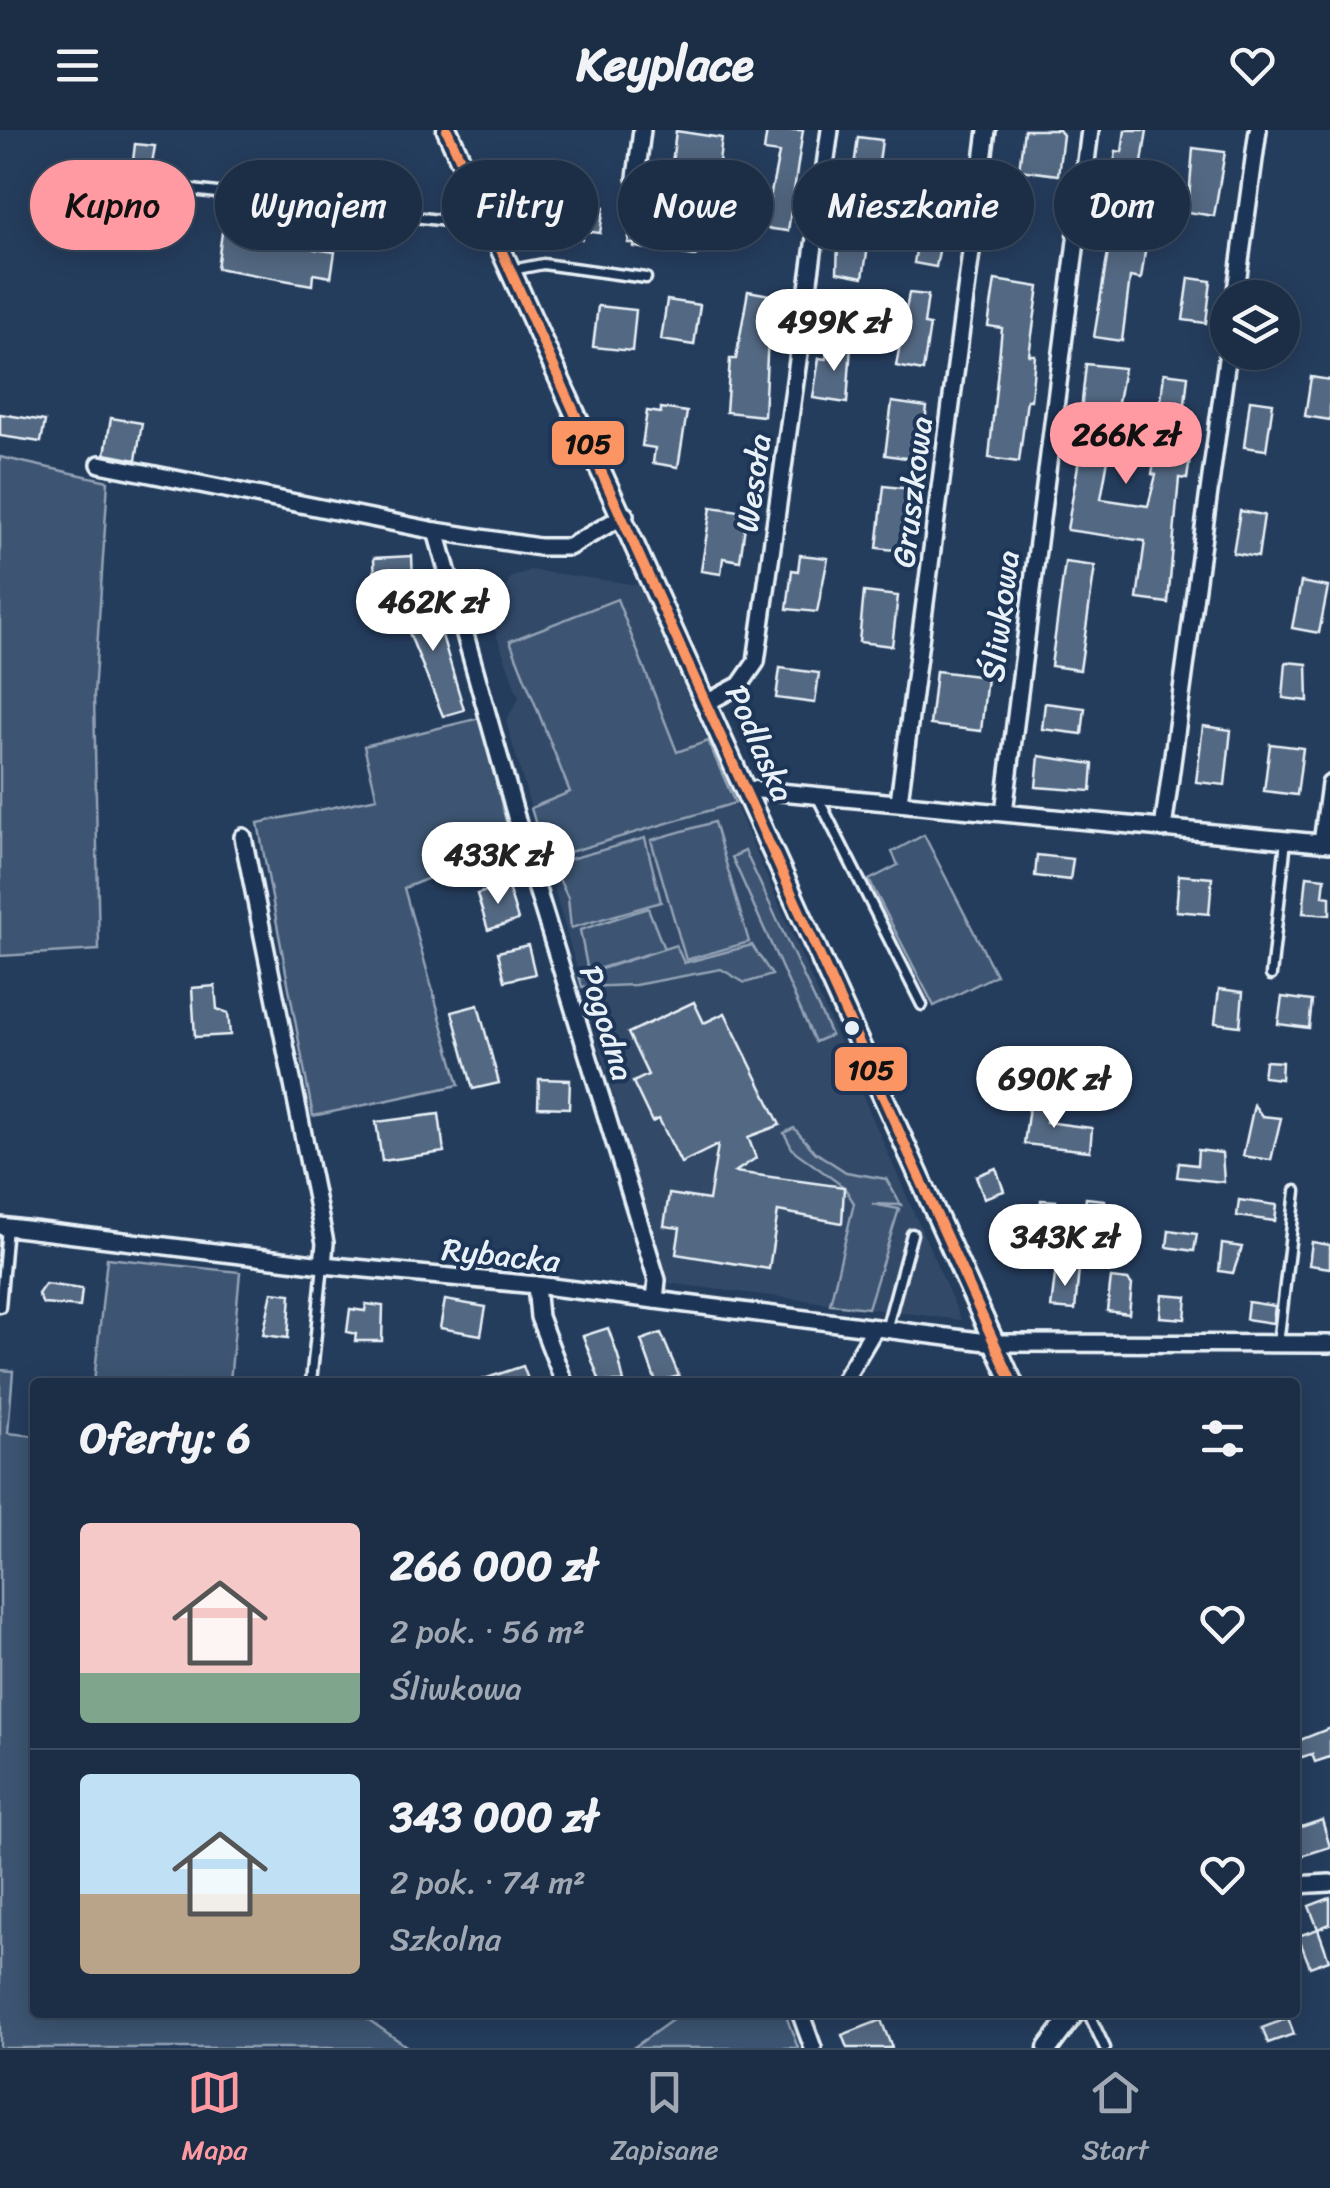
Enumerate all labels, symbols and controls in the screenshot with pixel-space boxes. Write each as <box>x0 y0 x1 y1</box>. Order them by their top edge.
text: Keyplace <box>576 25 754 105</box>
icon: menu <box>50 38 105 93</box>
icon: heart <box>1225 38 1280 93</box>
chip: Kupno <box>30 160 195 250</box>
chip: Wynajem <box>215 160 422 250</box>
chip: Filtry <box>442 160 598 250</box>
chip: Nowe <box>618 160 773 250</box>
chip: Mieszkanie <box>793 160 1034 250</box>
chip: Dom <box>1054 160 1190 250</box>
map controls <box>1210 280 1300 370</box>
button: layers <box>1210 280 1300 370</box>
pin: 499K zł <box>742 289 926 374</box>
text: 499K zł <box>778 293 890 350</box>
pin: 266K zł <box>1034 402 1218 487</box>
text: 266K zł <box>1072 406 1180 463</box>
street label: Gruszkowa <box>875 413 950 571</box>
line badge: 105 <box>550 419 626 467</box>
text: 105 <box>565 419 611 468</box>
street label: Wesoła <box>718 430 789 536</box>
street label: Śliwkowa <box>964 547 1037 685</box>
pin: 462K zł <box>341 569 525 654</box>
text: 462K zł <box>378 573 488 630</box>
street label: Podlaska <box>708 675 811 811</box>
pin: 433K zł <box>406 822 590 907</box>
text: 433K zł <box>444 826 552 883</box>
street label: Pogodna <box>562 958 651 1088</box>
unlabelled marker <box>842 1018 862 1038</box>
line badge: 105 <box>833 1045 909 1093</box>
text: 105 <box>848 1045 894 1094</box>
pin: 690K zł <box>962 1046 1146 1131</box>
text: 690K zł <box>998 1050 1110 1107</box>
pin: 343K zł <box>973 1204 1157 1289</box>
text: 343K zł <box>1011 1208 1119 1265</box>
street label: Rybacka <box>439 1221 564 1290</box>
text: Oferty: 6 <box>80 1401 251 1475</box>
icon: filters <box>1195 1411 1250 1466</box>
text: 266 000 zł <box>390 1529 597 1603</box>
icon: home <box>160 1563 280 1683</box>
icon: heart <box>1195 1596 1250 1651</box>
text: 2 pok. · 56 m² <box>390 1603 585 1660</box>
text: Śliwkowa <box>390 1660 522 1717</box>
text: 343 000 zł <box>390 1780 598 1854</box>
icon: home <box>160 1814 280 1934</box>
icon: heart <box>1195 1847 1250 1902</box>
text: 2 pok. · 74 m² <box>390 1854 586 1911</box>
text: Szkolna <box>390 1911 501 1968</box>
tab: Mapa <box>182 2065 247 2174</box>
tab: Zapisane <box>610 2065 719 2174</box>
tab: Start <box>1082 2065 1148 2174</box>

